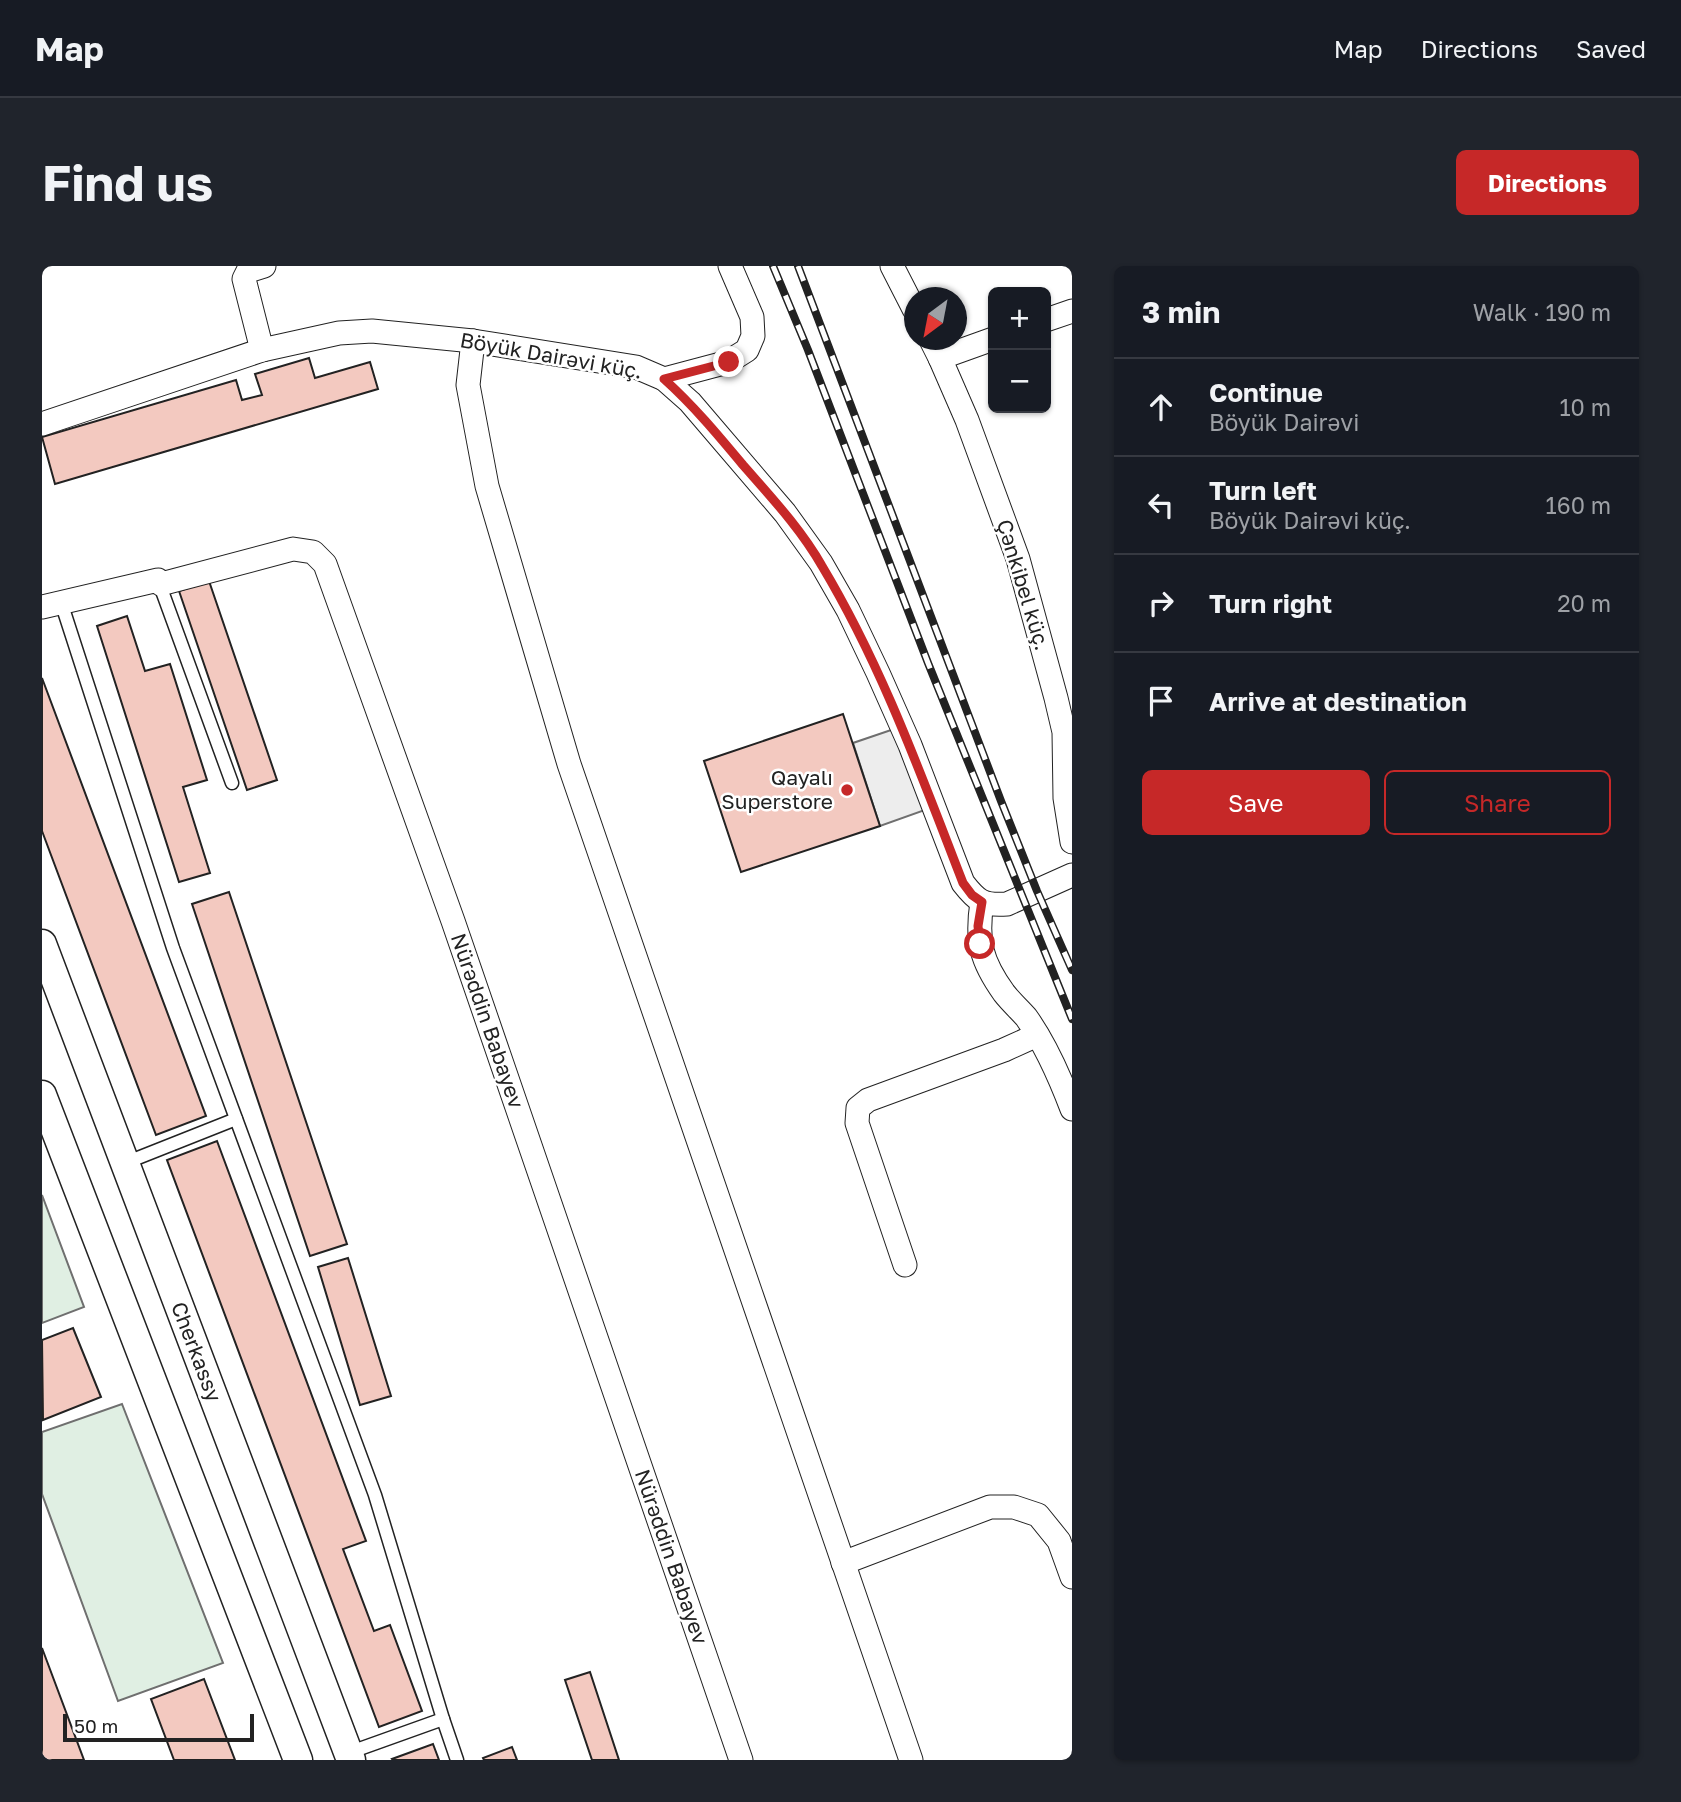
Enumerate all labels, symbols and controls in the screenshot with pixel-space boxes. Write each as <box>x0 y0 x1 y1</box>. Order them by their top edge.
text: Map <box>35 29 104 68</box>
text: Map <box>1334 34 1383 63</box>
text: Directions <box>1421 34 1538 63</box>
text: Saved <box>1576 34 1646 63</box>
button: Directions <box>1456 150 1639 215</box>
text: Find us <box>42 153 213 212</box>
north arrow <box>904 287 967 350</box>
map controls <box>988 287 1051 413</box>
button: + <box>988 287 1051 350</box>
text: 3 min <box>1142 294 1220 330</box>
text: Walk · 190 m <box>1473 298 1611 326</box>
street label: Böyük Dairəvi küç. <box>458 326 644 384</box>
route end <box>713 346 744 377</box>
button: − <box>988 350 1051 413</box>
text: Continue <box>1209 377 1323 408</box>
icon: ahead <box>1142 388 1180 426</box>
text: 10 m <box>1559 393 1611 421</box>
text: Böyük Dairəvi <box>1209 408 1359 436</box>
text: Turn left <box>1209 475 1317 506</box>
icon: left <box>1142 486 1180 524</box>
text: 160 m <box>1546 491 1611 519</box>
text: Böyük Dairəvi küç. <box>1209 506 1411 534</box>
street label: Çənkibel küç. <box>992 516 1056 653</box>
icon: right <box>1142 584 1180 622</box>
text: Turn right <box>1209 588 1332 619</box>
text: 20 m <box>1557 589 1611 617</box>
icon: arrive <box>1142 682 1180 720</box>
text: Arrive at destination <box>1209 686 1467 717</box>
place label: Qayalı Superstore <box>721 764 833 814</box>
button: Save <box>1142 770 1370 835</box>
button: Share <box>1384 770 1611 835</box>
marker: Qayalı Superstore <box>839 782 855 798</box>
route start <box>964 928 995 959</box>
street label: Nürəddin Babayev <box>446 930 530 1112</box>
street label: Cherkassy <box>166 1298 228 1406</box>
street label: Nürəddin Babayev <box>630 1466 714 1648</box>
scale bar <box>63 1711 254 1743</box>
text: 50 m <box>74 1714 118 1737</box>

